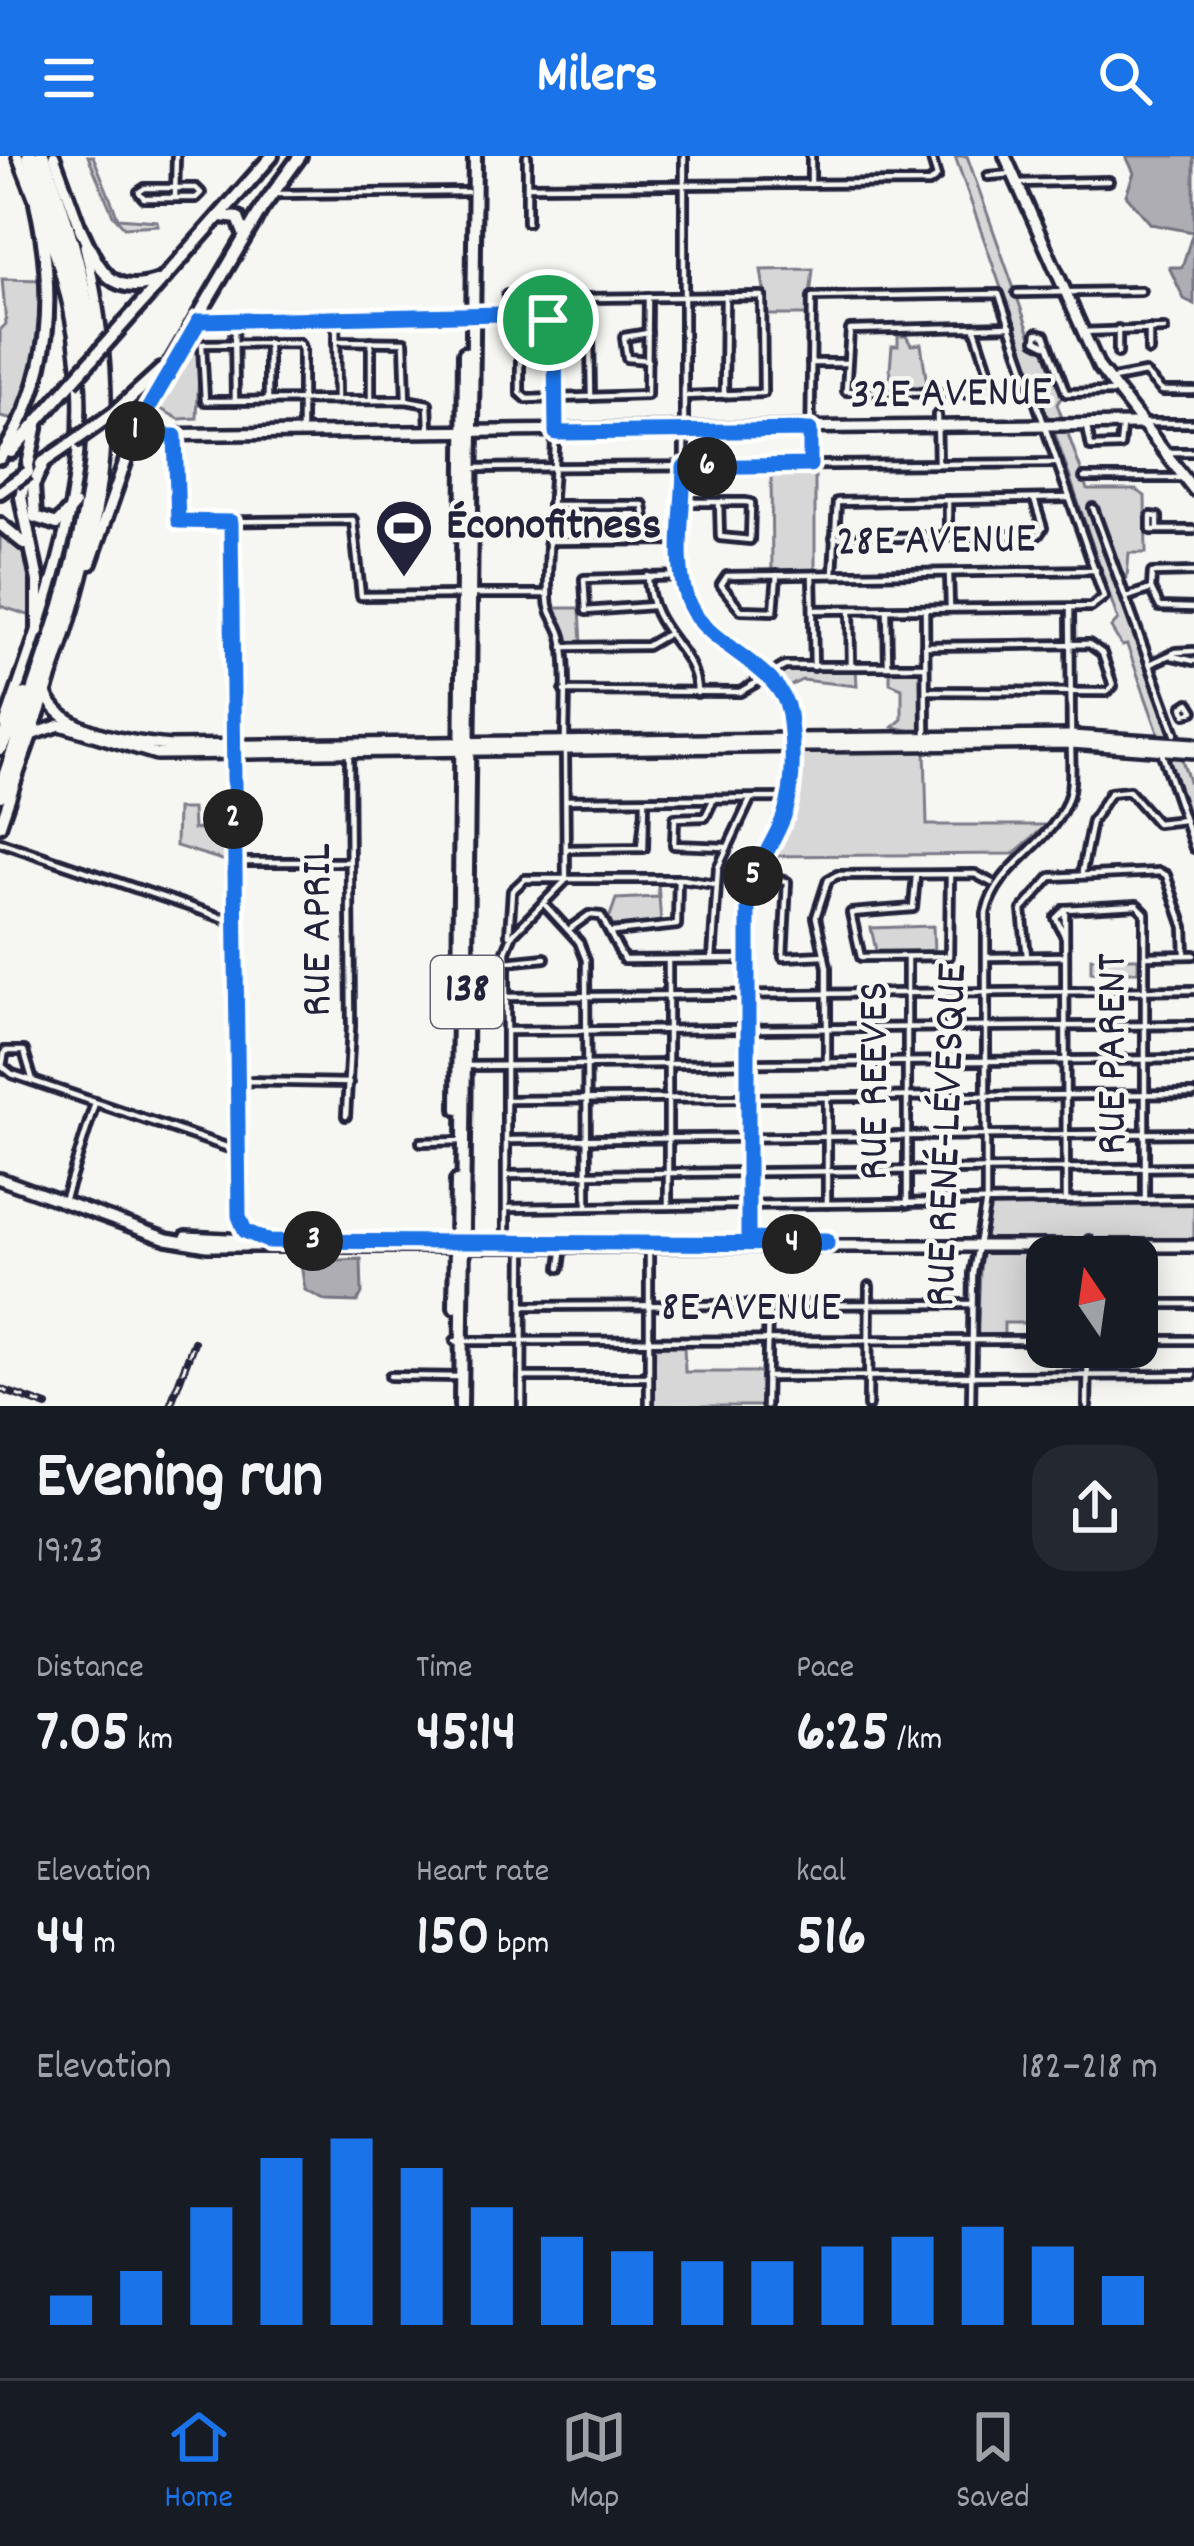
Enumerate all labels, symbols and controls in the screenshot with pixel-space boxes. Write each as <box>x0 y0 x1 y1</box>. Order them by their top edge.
text: Milers <box>537 40 657 117</box>
icon: menu <box>36 45 102 111</box>
icon: search <box>1092 45 1158 111</box>
pin <box>497 269 599 371</box>
icon: arrive <box>515 287 581 353</box>
street label: 32E AVENUE <box>850 362 1052 430</box>
pin: 1 <box>105 401 165 461</box>
text: 1 <box>131 407 139 454</box>
pin: 6 <box>677 437 737 497</box>
text: 6 <box>699 443 715 490</box>
place label: Éconofitness <box>446 496 661 560</box>
sports icon: Éconofitness <box>373 497 435 579</box>
street label: 28E AVENUE <box>836 509 1036 577</box>
pin: 2 <box>203 789 263 849</box>
text: 2 <box>226 795 240 842</box>
street label: RUE APRIL <box>288 843 352 1017</box>
pin: 5 <box>723 846 783 906</box>
text: 5 <box>745 852 761 899</box>
street label: RUE PARENT <box>1083 953 1147 1155</box>
road number: 138 <box>431 956 503 1028</box>
street label: RUE RENÉ-LÉVESQUE <box>911 962 987 1308</box>
street label: RUE REEVES <box>845 981 909 1181</box>
pin: 3 <box>283 1211 343 1271</box>
pin: 4 <box>762 1214 822 1274</box>
text: 3 <box>306 1217 320 1264</box>
text: 4 <box>785 1220 799 1267</box>
north arrow <box>1026 1236 1158 1368</box>
map controls <box>1026 1236 1158 1368</box>
street label: 8E AVENUE <box>661 1278 841 1342</box>
text: Evening run <box>36 1434 323 1528</box>
button: share <box>1032 1445 1158 1571</box>
text: 19:23 <box>36 1526 103 1581</box>
text: Distance <box>36 1646 144 1693</box>
text: Time <box>416 1646 472 1693</box>
text: Pace <box>796 1646 854 1693</box>
text: 7.05 <box>36 1693 129 1779</box>
text: 45:14 <box>416 1693 517 1779</box>
text: 6:25 <box>796 1693 889 1779</box>
text: km <box>129 1718 173 1765</box>
text: /km <box>889 1718 943 1765</box>
text: Elevation <box>36 1850 151 1897</box>
text: Heart rate <box>416 1850 549 1897</box>
text: kcal <box>796 1850 846 1897</box>
text: 44 <box>36 1897 86 1983</box>
text: 150 <box>416 1897 490 1983</box>
text: 516 <box>796 1897 866 1983</box>
text: m <box>86 1922 116 1969</box>
text: bpm <box>490 1922 549 1969</box>
text: Elevation <box>36 2042 172 2097</box>
text: 182–218 m <box>1020 2042 1158 2097</box>
tab: Home <box>164 2404 233 2523</box>
tab: Map <box>561 2404 627 2523</box>
tab: Saved <box>956 2404 1030 2523</box>

